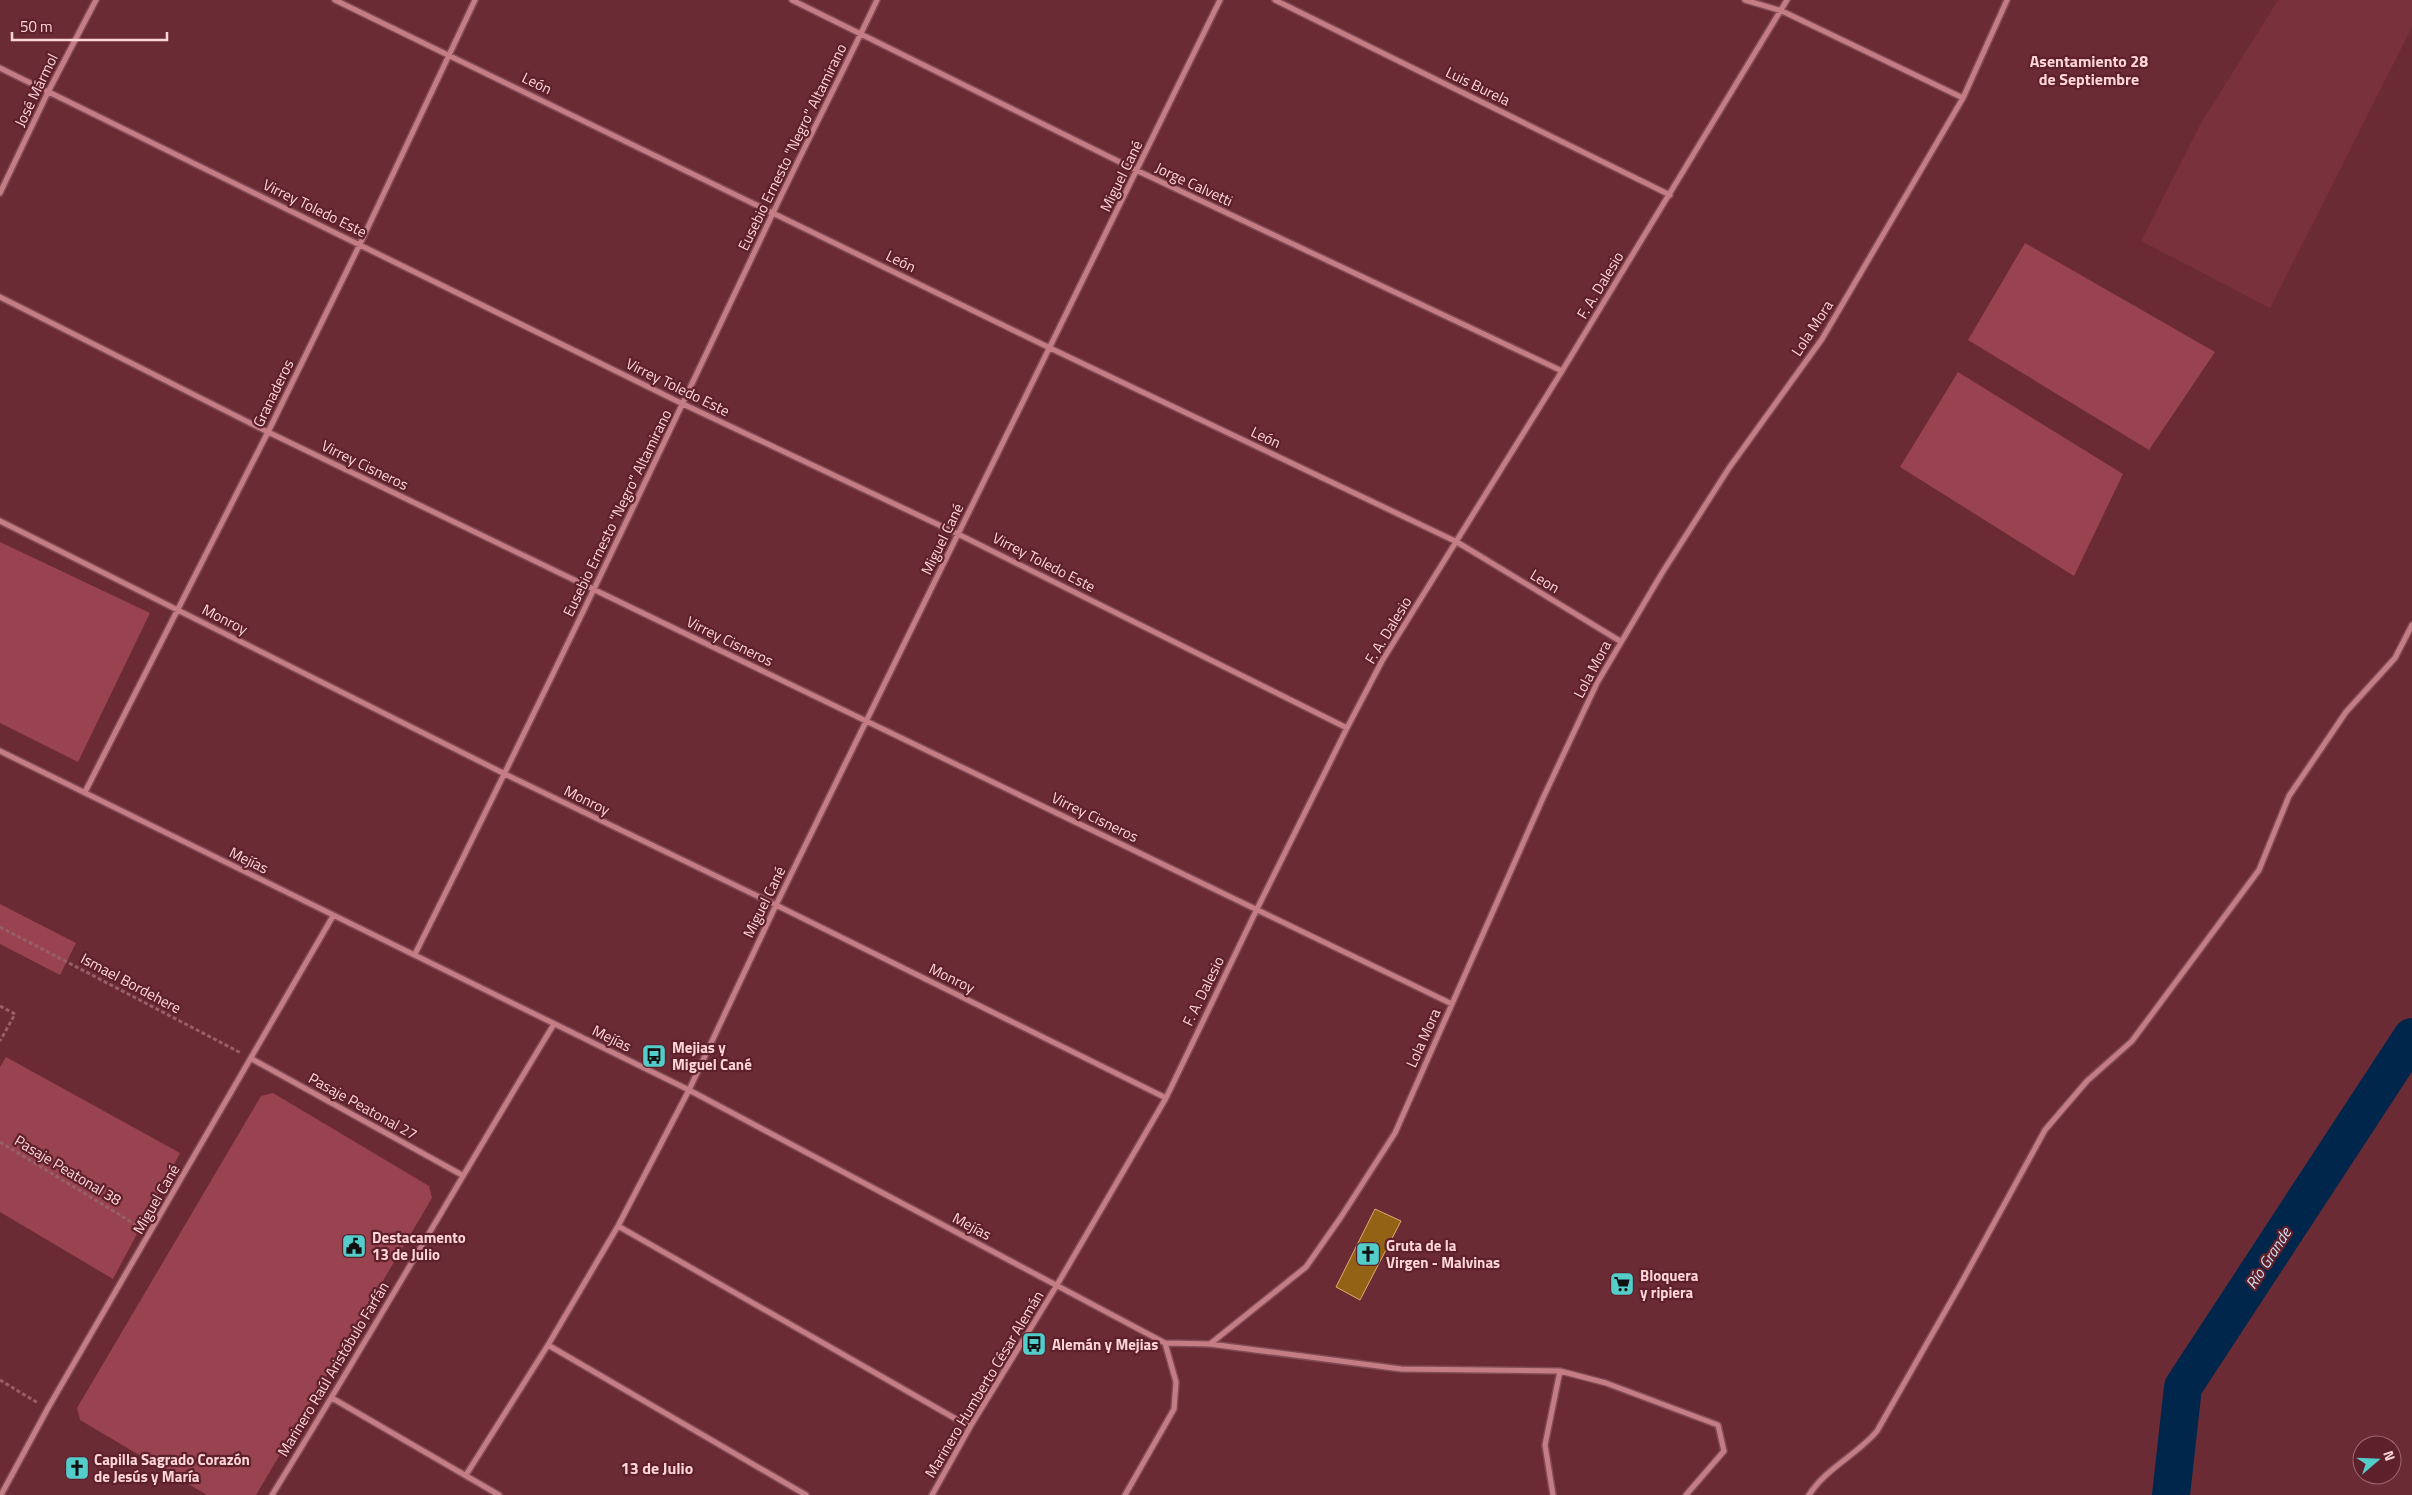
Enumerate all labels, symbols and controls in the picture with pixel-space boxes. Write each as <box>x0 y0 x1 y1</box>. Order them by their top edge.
scale bar <box>12 10 168 42</box>
text: 50 m <box>20 15 53 38</box>
street label: Eusebio Ernesto "Negro" Altamirano <box>732 39 852 254</box>
street label: José Mármol <box>8 49 64 131</box>
district label: Asentamiento 28 de Septiembre <box>2030 49 2148 91</box>
street label: Luis Burela <box>1442 60 1515 112</box>
street label: León <box>518 66 556 100</box>
street label: Miguel Cané <box>1094 136 1148 216</box>
street label: Jorge Calvetti <box>1151 156 1237 212</box>
street label: Virrey Toledo Este <box>259 173 371 243</box>
street label: León <box>882 244 920 278</box>
street label: F. A. Dalesio <box>1571 247 1629 323</box>
street label: Lola Mora <box>1785 295 1839 360</box>
street label: Virrey Toledo Este <box>622 352 734 422</box>
street label: Granaderos <box>247 355 299 431</box>
street label: Eusebio Ernesto "Negro" Altamirano <box>557 405 677 620</box>
street label: León <box>1247 420 1285 454</box>
street label: Virrey Cisneros <box>318 434 412 496</box>
street label: Miguel Cané <box>915 499 969 579</box>
street label: Virrey Toledo Este <box>988 526 1100 598</box>
street label: Leon <box>1526 563 1564 599</box>
street label: F. A. Dalesio <box>1359 592 1417 668</box>
street label: Monroy <box>198 598 252 640</box>
street label: Virrey Cisneros <box>683 610 777 672</box>
street label: Lola Mora <box>1567 636 1617 702</box>
street label: Monroy <box>560 779 614 821</box>
street label: Virrey Cisneros <box>1048 786 1142 848</box>
street label: Mejías <box>225 841 273 879</box>
street label: Miguel Cané <box>737 862 791 942</box>
street label: Ismael Bordehere <box>77 947 185 1019</box>
street label: F. A. Dalesio <box>1176 952 1230 1030</box>
street label: Monroy <box>925 957 979 999</box>
street label: Lola Mora <box>1400 1004 1446 1071</box>
street label: Mejías <box>588 1019 636 1057</box>
place label: Mejias y Miguel Cané <box>672 1036 752 1076</box>
bus stop icon: Mejias y Miguel Cané <box>641 1043 667 1069</box>
street label: Pasaje Peatonal 27 <box>304 1067 422 1145</box>
street label: Pasaje Peatonal 38 <box>10 1129 126 1211</box>
street label: Miguel Cané <box>127 1160 185 1238</box>
street label: Mejías <box>948 1206 996 1246</box>
water label: Río Grande <box>2239 1221 2298 1294</box>
place label: Destacamento 13 de Julio <box>372 1226 466 1266</box>
public building icon: Destacamento 13 de Julio <box>341 1233 367 1259</box>
place label: Gruta de la Virgen - Malvinas <box>1386 1234 1500 1274</box>
church icon: Gruta de la Virgen - Malvinas <box>1355 1241 1381 1267</box>
place label: Bloquera y ripiera <box>1640 1264 1699 1304</box>
supermarket icon: Bloquera y ripiera <box>1609 1271 1635 1297</box>
street label: Marinero Raúl Aristóbulo Farfán <box>271 1277 395 1461</box>
street label: Marinero Humberto César Alemán <box>919 1286 1049 1482</box>
bus stop icon: Alemán y Mejias <box>1021 1331 1047 1357</box>
place label: Alemán y Mejias <box>1052 1333 1158 1356</box>
north arrow <box>2352 1435 2402 1485</box>
place label: Capilla Sagrado Corazón de Jesús y María <box>94 1448 250 1488</box>
text: N <box>2378 1448 2401 1464</box>
church icon: Capilla Sagrado Corazón de Jesús y María <box>64 1455 90 1481</box>
district label: 13 de Julio <box>621 1456 693 1480</box>

